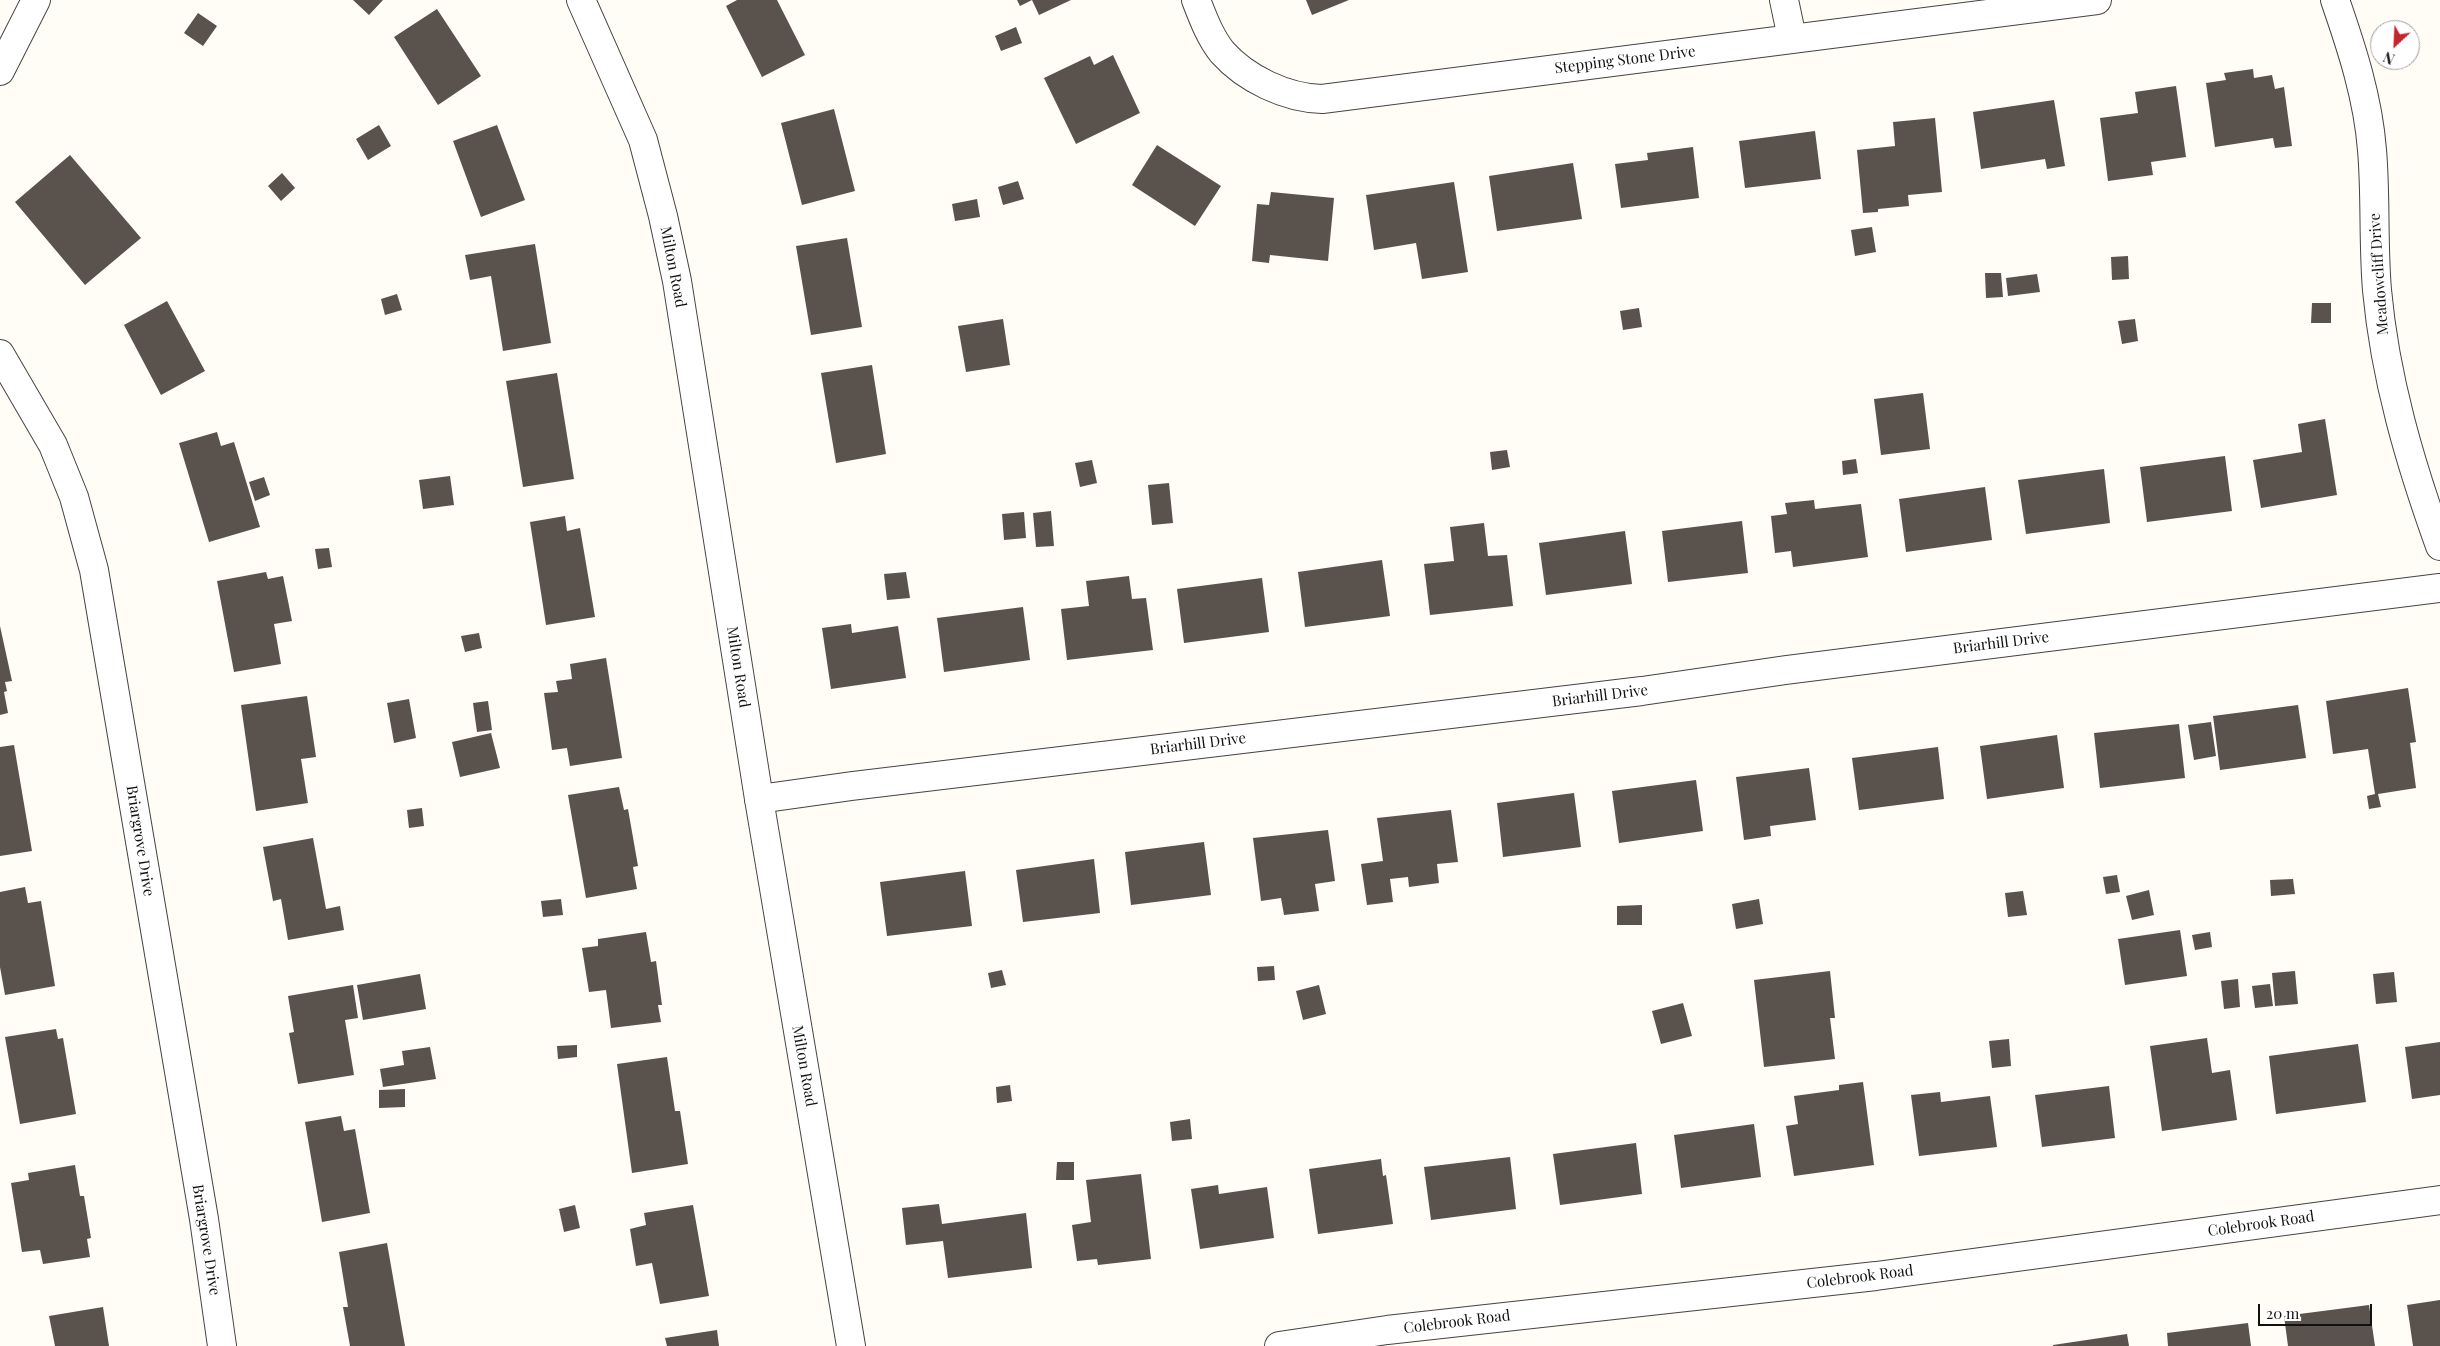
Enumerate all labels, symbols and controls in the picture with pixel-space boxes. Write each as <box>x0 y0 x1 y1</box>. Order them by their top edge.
north arrow <box>2370 20 2420 70</box>
street label: Stepping Stone Drive <box>1553 42 1697 78</box>
text: N <box>2380 47 2397 69</box>
street label: Meadowcliff Drive <box>2366 212 2392 336</box>
street label: Milton Road <box>656 225 690 309</box>
street label: Milton Road <box>723 625 753 709</box>
street label: Briarhill Drive <box>1952 628 2050 658</box>
street label: Briarhill Drive <box>1551 681 1649 711</box>
street label: Briarhill Drive <box>1149 729 1247 759</box>
street label: Briargrove Drive <box>122 784 158 898</box>
street label: Milton Road <box>788 1024 820 1108</box>
street label: Briargrove Drive <box>188 1183 224 1297</box>
street label: Colebrook Road <box>2207 1208 2315 1240</box>
street label: Colebrook Road <box>1806 1262 1914 1292</box>
scale bar <box>2260 1294 2374 1326</box>
text: 20 m <box>2266 1303 2299 1323</box>
street label: Colebrook Road <box>1403 1307 1511 1337</box>

